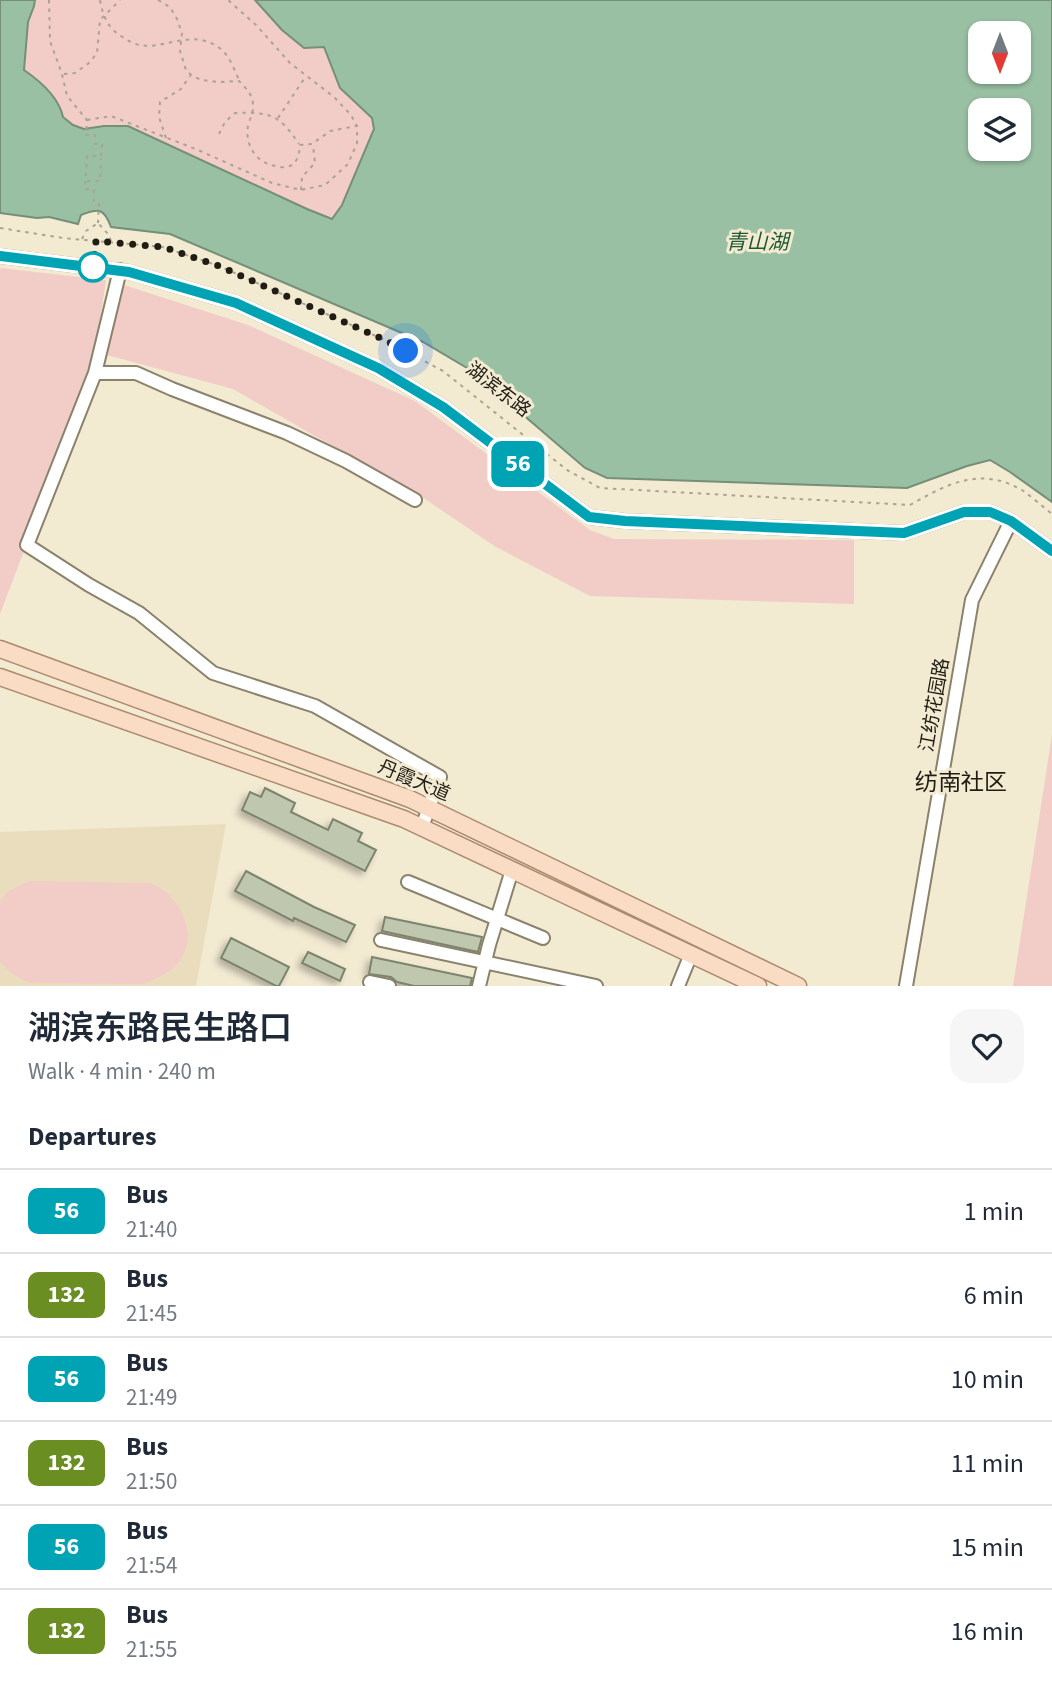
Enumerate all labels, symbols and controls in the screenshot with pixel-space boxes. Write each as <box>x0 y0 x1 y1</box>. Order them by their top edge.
north arrow <box>968 21 1031 84</box>
map controls <box>968 21 1031 161</box>
button: layers <box>968 98 1031 161</box>
water label: 青山湖 <box>726 227 791 257</box>
unlabelled marker <box>78 252 108 282</box>
your location <box>388 333 423 368</box>
street label: 湖滨东路 <box>460 356 536 424</box>
line badge: 56 <box>486 441 550 487</box>
text: 56 <box>505 446 531 481</box>
street label: 江纺花园路 <box>913 656 957 754</box>
street label: 丹霞大道 <box>374 754 454 808</box>
district label: 纺南社区 <box>915 766 1007 799</box>
text: 湖滨东路民生路口 <box>28 1005 292 1052</box>
button: heart <box>950 1009 1024 1083</box>
text: Walk · 4 min · 240 m <box>28 1055 216 1088</box>
text: Departures <box>28 1118 156 1155</box>
text: Bus <box>126 1176 168 1213</box>
text: 56 <box>54 1193 79 1228</box>
text: 1 min <box>964 1193 1024 1230</box>
text: 21:40 <box>126 1213 177 1246</box>
text: Bus <box>126 1260 168 1297</box>
text: 132 <box>47 1277 86 1312</box>
text: 6 min <box>964 1277 1024 1314</box>
text: 21:45 <box>126 1297 177 1330</box>
text: Bus <box>126 1344 168 1381</box>
text: 56 <box>54 1361 79 1396</box>
text: 10 min <box>951 1361 1024 1398</box>
text: 21:49 <box>126 1381 177 1414</box>
text: Bus <box>126 1428 168 1465</box>
text: 132 <box>47 1445 86 1480</box>
text: 11 min <box>951 1445 1024 1482</box>
text: 21:50 <box>126 1465 177 1498</box>
text: Bus <box>126 1512 168 1549</box>
text: 56 <box>54 1529 79 1564</box>
text: 15 min <box>951 1529 1024 1566</box>
text: 21:54 <box>126 1549 177 1582</box>
text: Bus <box>126 1596 168 1633</box>
text: 132 <box>47 1613 86 1648</box>
text: 16 min <box>951 1613 1024 1650</box>
text: 21:55 <box>126 1633 177 1666</box>

